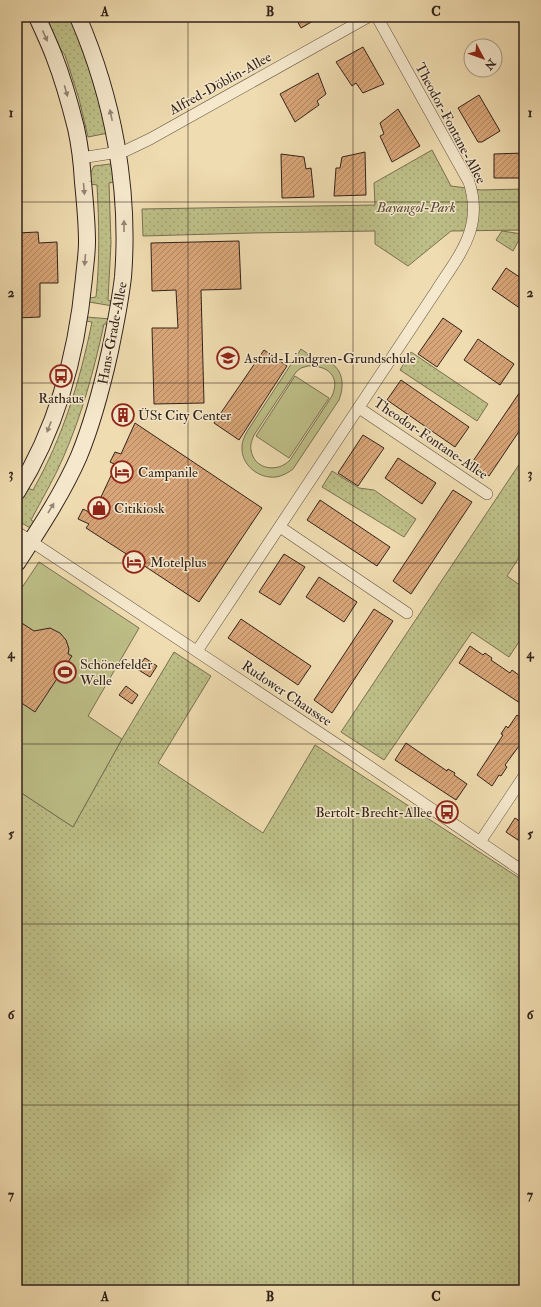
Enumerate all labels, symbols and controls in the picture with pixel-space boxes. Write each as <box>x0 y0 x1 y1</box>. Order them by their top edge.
text: A <box>100 4 110 20</box>
text: B <box>266 4 274 20</box>
text: C <box>431 4 441 20</box>
one-way arrow <box>43 30 49 42</box>
north arrow <box>463 38 503 78</box>
street label: Alfred-Döblin-Allee <box>165 48 274 119</box>
text: N <box>481 55 499 73</box>
street label: Theodor-Fontane-Allee <box>411 60 490 187</box>
one-way arrow <box>63 85 69 97</box>
text: 1 <box>9 105 14 121</box>
text: 1 <box>528 105 533 121</box>
one-way arrow <box>107 109 113 121</box>
one-way arrow <box>81 183 88 195</box>
park label: Bayangol-Park <box>376 199 456 216</box>
one-way arrow <box>121 219 127 232</box>
one-way arrow <box>82 254 89 266</box>
street label: Hans-Grade-Allee <box>94 280 131 386</box>
text: 2 <box>8 285 15 301</box>
text: 2 <box>527 285 534 301</box>
school or university icon: Astrid-Lindgren-Grundschule <box>215 345 241 371</box>
place label: Astrid-Lindgren-Grundschule <box>243 350 416 367</box>
bus stop icon: Rathaus <box>48 363 74 389</box>
place label: Rathaus <box>38 390 84 407</box>
street label: Theodor-Fontane-Allee <box>370 394 491 483</box>
building icon: ÜSt City Center <box>110 402 136 428</box>
place label: ÜSt City Center <box>138 407 232 425</box>
one-way arrow <box>46 422 52 434</box>
hotel icon: Campanile <box>109 459 135 485</box>
place label: Campanile <box>138 464 198 482</box>
text: 3 <box>9 466 14 482</box>
text: 3 <box>528 466 533 482</box>
shop icon: Citikiosk <box>86 495 112 521</box>
place label: Citikiosk <box>114 500 165 517</box>
one-way arrow <box>48 502 55 514</box>
hotel icon: Motelplus <box>121 549 147 575</box>
place label: Motelplus <box>150 554 207 572</box>
text: 4 <box>6 646 15 662</box>
text: 4 <box>525 646 534 662</box>
place label: Schönefelder Welle <box>79 656 153 689</box>
street label: Rudower Chaussee <box>238 657 335 730</box>
sports icon: Schönefelder Welle <box>52 659 78 685</box>
bus stop icon: Bertolt-Brecht-Allee <box>434 799 460 825</box>
place label: Bertolt-Brecht-Allee <box>315 804 432 821</box>
text: 5 <box>8 826 14 842</box>
text: 5 <box>527 826 533 842</box>
text: 6 <box>8 1007 16 1023</box>
text: 6 <box>527 1007 535 1023</box>
text: 7 <box>8 1187 15 1203</box>
text: 7 <box>527 1187 534 1203</box>
text: A <box>100 1289 110 1305</box>
text: B <box>266 1289 274 1305</box>
text: C <box>431 1289 441 1305</box>

